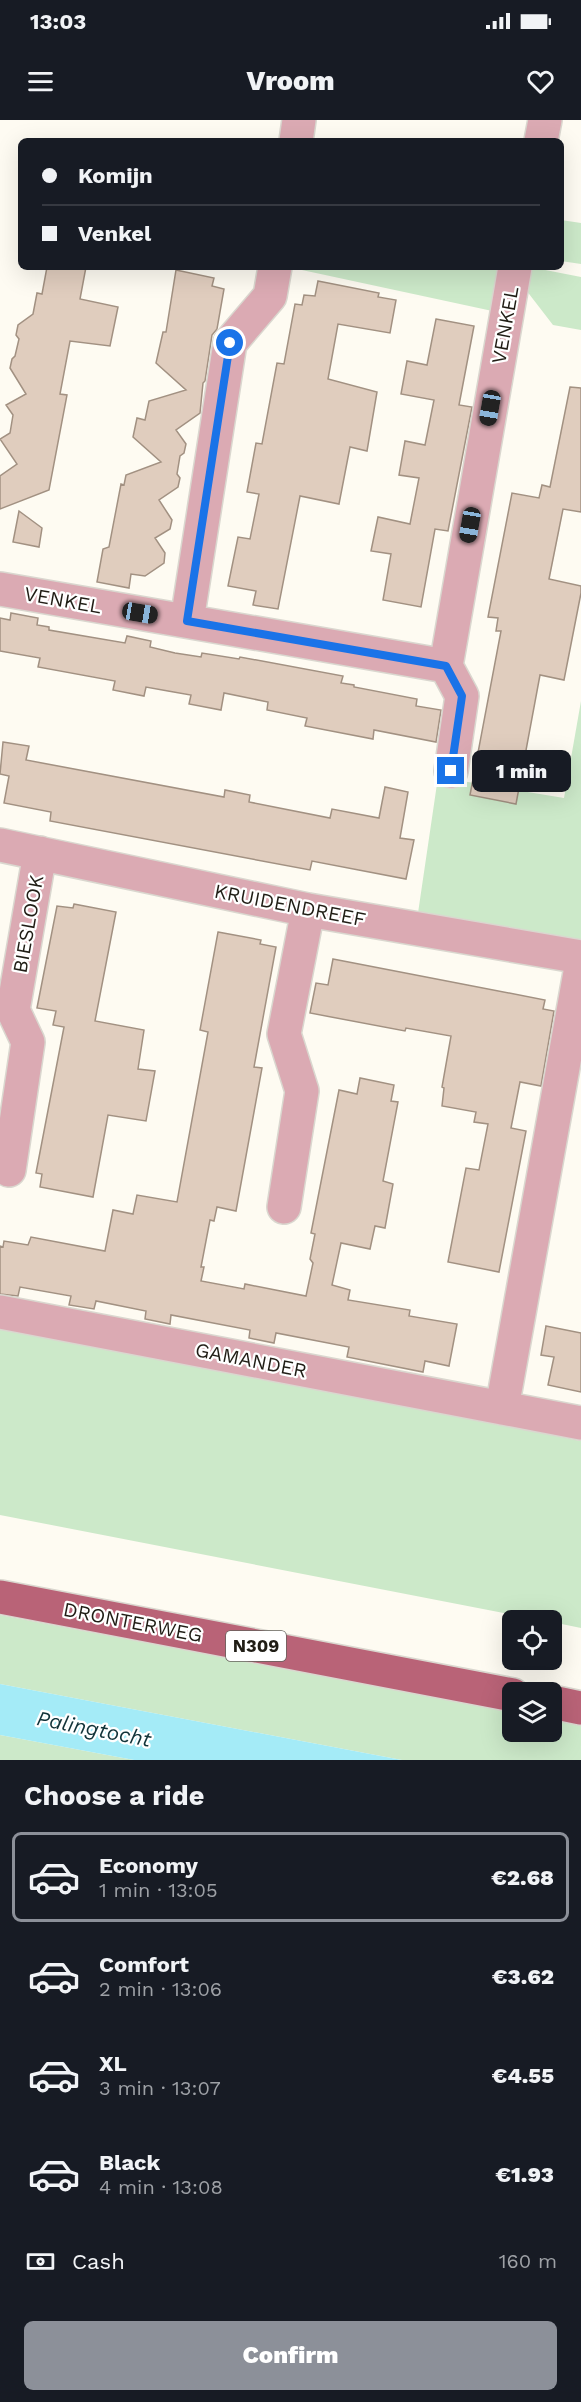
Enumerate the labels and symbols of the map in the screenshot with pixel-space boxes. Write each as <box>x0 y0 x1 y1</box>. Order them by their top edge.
street label: VENKEL <box>486 284 524 366</box>
route start <box>216 329 243 356</box>
car <box>478 389 502 427</box>
car <box>458 506 482 544</box>
street label: VENKEL <box>22 581 104 619</box>
car <box>121 601 159 625</box>
callout: 1 min <box>472 750 571 792</box>
route end <box>437 757 464 784</box>
street label: BIESLOOK <box>8 873 48 975</box>
street label: KRUIDENDREEF <box>212 879 368 931</box>
street label: GAMANDER <box>193 1337 309 1383</box>
street label: DRONTERWEG <box>61 1597 205 1647</box>
road number: N309 <box>226 1631 286 1661</box>
water label: Palingtocht <box>35 1705 154 1752</box>

